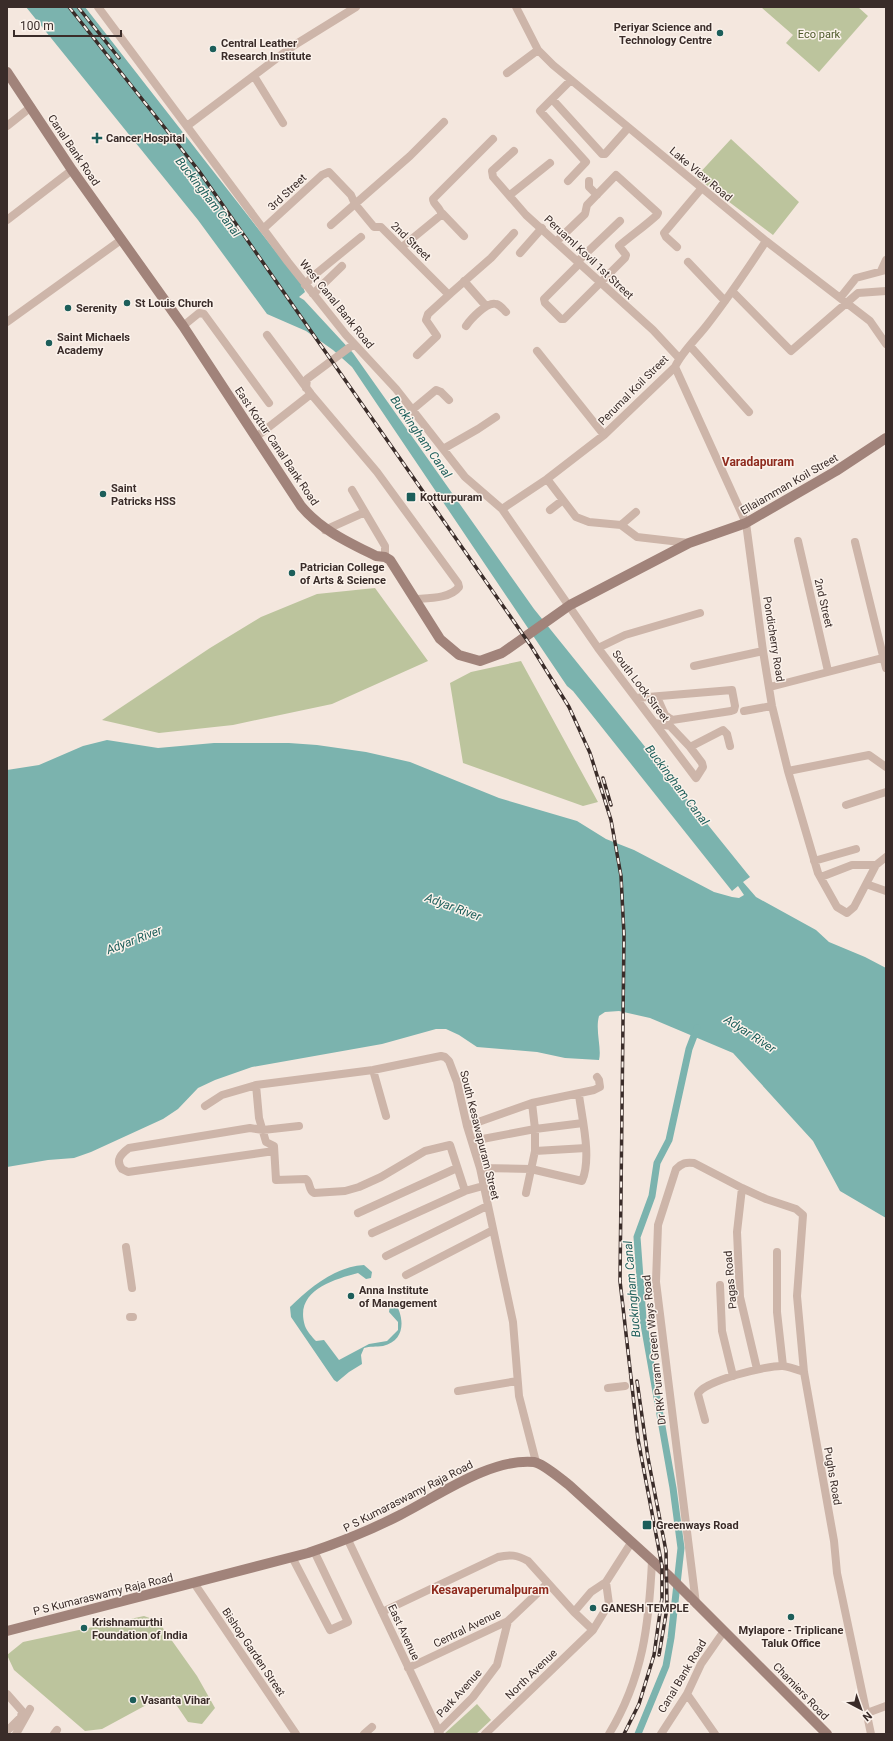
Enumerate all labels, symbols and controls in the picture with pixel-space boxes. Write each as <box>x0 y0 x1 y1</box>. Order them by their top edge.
scale bar <box>14 12 121 38</box>
text: 100 m <box>20 19 54 33</box>
place label: Periyar Science and Technology Centre <box>614 21 712 47</box>
marker: Periyar Science and Technology Centre <box>715 28 725 38</box>
park label: Eco park <box>798 28 841 41</box>
place label: Central Leather Research Institute <box>221 37 311 63</box>
marker: Central Leather Research Institute <box>208 44 218 54</box>
street label: Canal Bank Road <box>45 112 102 188</box>
marker: Cancer Hospital <box>91 132 103 144</box>
place label: Cancer Hospital <box>106 132 185 145</box>
street label: Lake View Road <box>667 144 735 204</box>
water label: Buckingham Canal <box>173 155 243 240</box>
street label: 3rd Street <box>265 171 310 213</box>
street label: Peruaml Kovil 1st Street <box>541 213 636 302</box>
street label: 2nd Street <box>388 219 434 264</box>
street label: West Canal Bank Road <box>297 257 376 351</box>
place label: St Louis Church <box>135 297 213 310</box>
marker: St Louis Church <box>122 298 132 308</box>
place label: Serenity <box>76 302 117 315</box>
marker: Serenity <box>63 303 73 313</box>
place label: Saint Michaels Academy <box>57 331 130 357</box>
marker: Saint Michaels Academy <box>44 338 54 348</box>
street label: Perumal Koil Street <box>596 352 671 428</box>
street label: East Kottur Canal Bank Road <box>232 385 321 508</box>
water label: Buckingham Canal <box>387 393 455 481</box>
street label: Ellaiamman Koil Street <box>738 451 841 518</box>
district label: Varadapuram <box>722 455 794 469</box>
place label: Saint Patricks HSS <box>111 482 176 508</box>
marker: Saint Patricks HSS <box>98 489 108 499</box>
marker: Kotturpuram <box>405 491 417 503</box>
place label: Kotturpuram <box>420 491 482 504</box>
place label: Patrician College of Arts & Science <box>300 561 386 587</box>
marker: Patrician College of Arts & Science <box>287 568 297 578</box>
street label: 2nd Street <box>812 577 836 629</box>
street label: Pondicherry Road <box>760 595 787 683</box>
street label: South Lock Street <box>609 648 672 725</box>
water label: Buckingham Canal <box>642 742 712 828</box>
water label: Adyar River <box>422 890 484 924</box>
water label: Adyar River <box>103 923 165 957</box>
water label: Adyar River <box>721 1012 779 1056</box>
street label: South Kesawapuram Street <box>457 1069 502 1202</box>
water label: Buckingham Canal <box>621 1240 643 1338</box>
street label: Pagas Road <box>721 1250 740 1310</box>
street label: Dr RK Puram Green Ways Road <box>640 1274 669 1426</box>
place label: Anna Institute of Management <box>359 1284 437 1310</box>
marker: Anna Institute of Management <box>346 1291 356 1301</box>
street label: Pughs Road <box>821 1446 844 1506</box>
street label: P S Kumaraswamy Raja Road <box>341 1458 475 1535</box>
marker: Greenways Road <box>641 1519 653 1531</box>
place label: Greenways Road <box>656 1519 739 1532</box>
street label: P S Kumaraswamy Raja Road <box>32 1571 174 1618</box>
district label: Kesavaperumalpuram <box>431 1583 549 1597</box>
street label: East Avenue <box>385 1602 422 1662</box>
place label: GANESH TEMPLE <box>601 1602 689 1615</box>
marker: GANESH TEMPLE <box>588 1603 598 1613</box>
street label: Bishop Garden Street <box>219 1606 288 1699</box>
street label: Central Avenue <box>431 1606 503 1650</box>
marker: Mylapore - Triplicane Taluk Office <box>786 1612 796 1622</box>
place label: Krishnamurthi Foundation of India <box>92 1616 188 1642</box>
marker: Krishnamurthi Foundation of India <box>79 1623 89 1633</box>
place label: Mylapore - Triplicane Taluk Office <box>739 1624 843 1650</box>
street label: Canal Bank Road <box>655 1637 709 1715</box>
street label: North Avenue <box>503 1646 560 1702</box>
street label: Chamiers Road <box>770 1660 831 1723</box>
street label: Park Avenue <box>434 1666 485 1720</box>
north arrow <box>841 1689 881 1729</box>
place label: Vasanta Vihar <box>141 1694 210 1707</box>
marker: Vasanta Vihar <box>128 1695 138 1705</box>
text: N <box>860 1709 874 1724</box>

